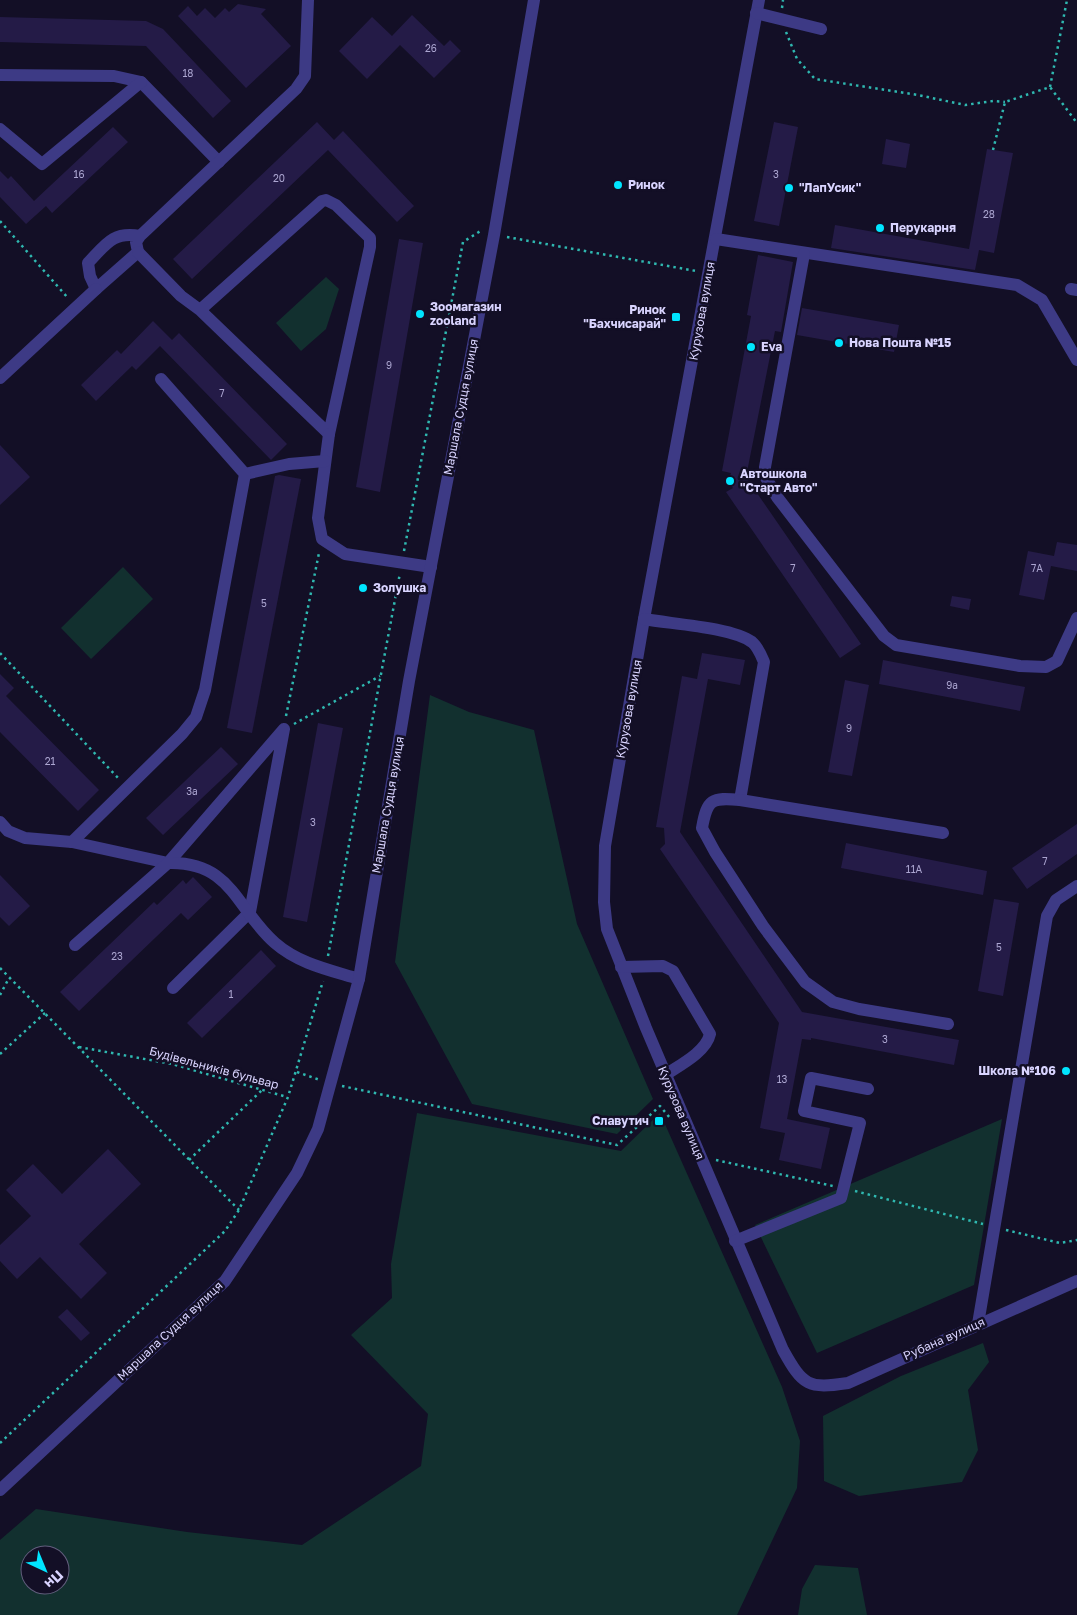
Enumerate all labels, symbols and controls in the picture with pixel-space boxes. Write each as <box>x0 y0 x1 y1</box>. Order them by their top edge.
house number: 26 <box>425 42 437 54</box>
house number: 18 <box>183 67 193 79</box>
house number: 16 <box>74 168 84 180</box>
house number: 3 <box>773 168 779 180</box>
house number: 20 <box>273 172 285 184</box>
place label: Ринок <box>628 177 665 192</box>
marker: Ринок <box>612 179 624 191</box>
place label: "ЛапУсик" <box>799 180 861 195</box>
marker: "ЛапУсик" <box>783 182 795 194</box>
house number: 28 <box>983 208 995 220</box>
place label: Перукарня <box>890 220 956 235</box>
marker: Перукарня <box>874 222 886 234</box>
street label: Курузова вулиця <box>685 260 718 362</box>
place label: Зоомагазин zooland <box>430 299 502 328</box>
place label: Ринок "Бахчисарай" <box>583 302 666 331</box>
marker: Зоомагазин zooland <box>414 308 426 320</box>
marker: Ринок "Бахчисарай" <box>670 311 682 323</box>
place label: Нова Пошта №15 <box>849 335 951 350</box>
street label: Маршала Судця вулиця <box>440 337 481 476</box>
marker: Нова Пошта №15 <box>833 337 845 349</box>
place label: Eva <box>761 339 782 354</box>
marker: Eva <box>745 341 757 353</box>
house number: 9 <box>386 359 392 371</box>
house number: 7 <box>219 387 225 399</box>
place label: Автошкола "Старт Авто" <box>740 466 818 495</box>
marker: Автошкола "Старт Авто" <box>724 475 736 487</box>
house number: 7 <box>790 562 796 574</box>
house number: 7А <box>1031 562 1043 574</box>
place label: Золушка <box>373 580 426 595</box>
marker: Золушка <box>357 582 369 594</box>
house number: 5 <box>261 597 267 609</box>
street label: Курузова вулиця <box>612 658 645 760</box>
house number: 9а <box>946 679 958 691</box>
house number: 9 <box>846 722 852 734</box>
street label: Маршала Судця вулиця <box>368 735 407 875</box>
house number: 21 <box>45 755 55 767</box>
house number: 3а <box>186 785 198 797</box>
house number: 3 <box>310 816 316 828</box>
house number: 7 <box>1042 855 1048 867</box>
house number: 11А <box>906 863 922 875</box>
house number: 5 <box>996 941 1002 953</box>
house number: 23 <box>111 950 123 962</box>
house number: 1 <box>229 988 234 1000</box>
house number: 3 <box>882 1033 888 1045</box>
street label: Будівельників бульвар <box>148 1043 281 1092</box>
place label: Школа №106 <box>978 1063 1056 1078</box>
street label: Курузова вулиця <box>655 1064 708 1162</box>
marker: Школа №106 <box>1060 1065 1072 1077</box>
house number: 13 <box>777 1073 787 1085</box>
place label: Славутич <box>592 1113 649 1128</box>
marker: Славутич <box>653 1115 665 1127</box>
street label: Маршала Судця вулиця <box>114 1278 226 1383</box>
street label: Рубана вулиця <box>901 1314 987 1363</box>
north arrow <box>20 1545 70 1595</box>
text: Пн <box>42 1567 67 1592</box>

